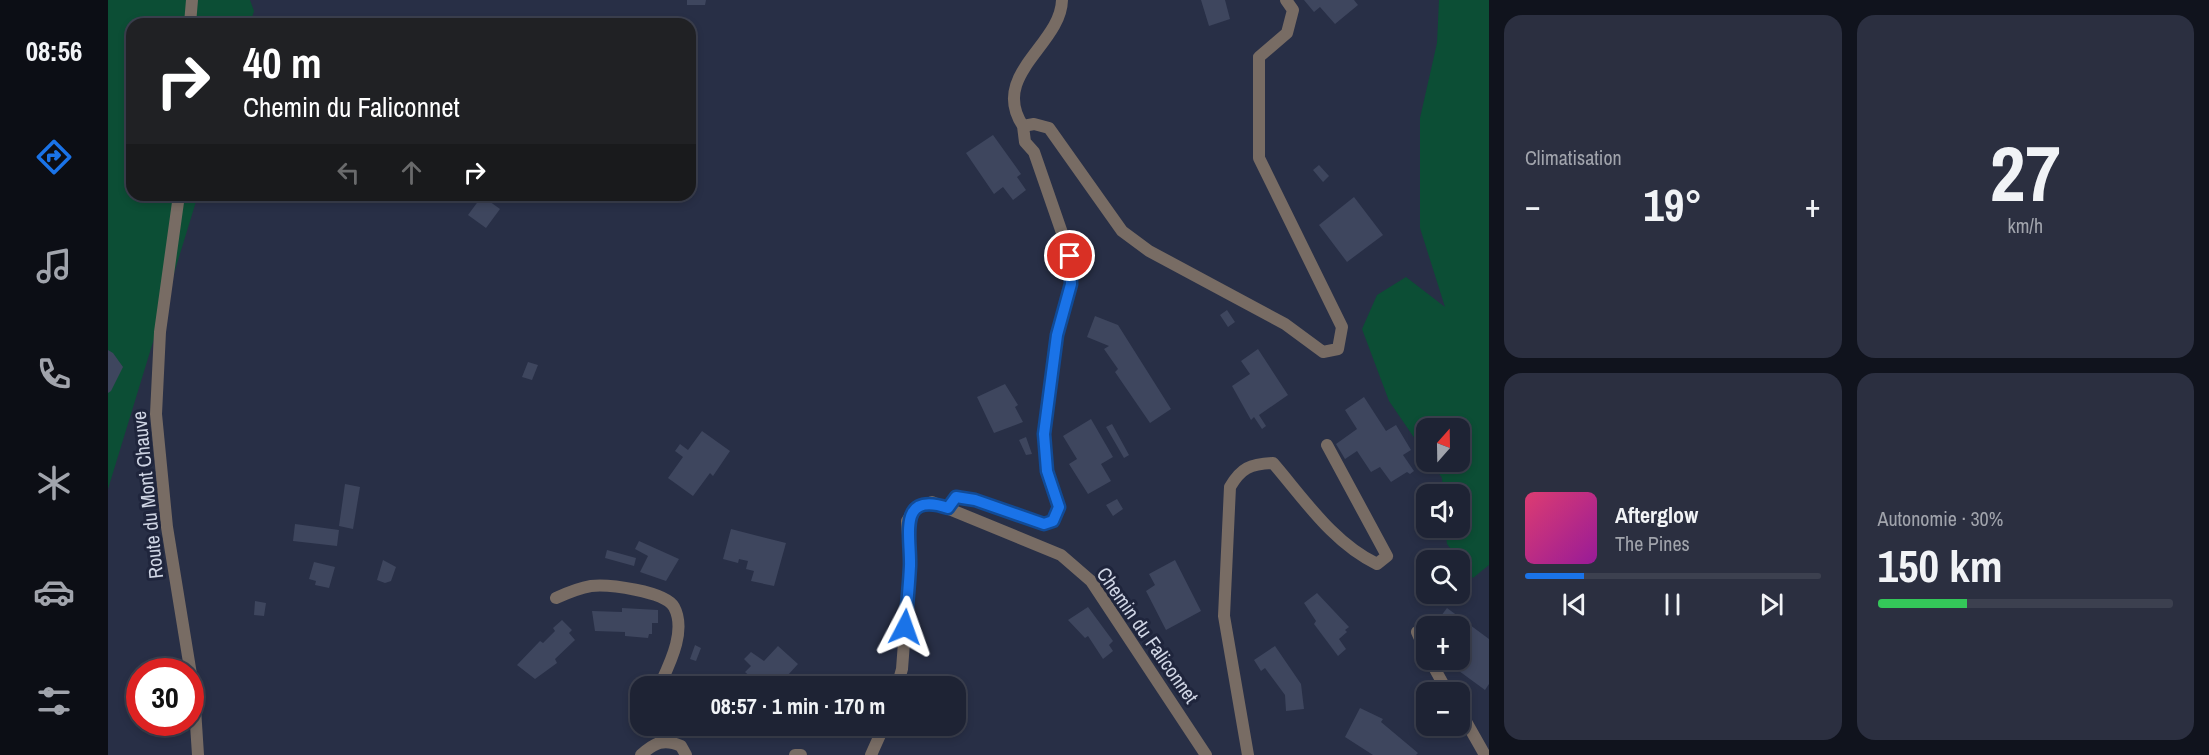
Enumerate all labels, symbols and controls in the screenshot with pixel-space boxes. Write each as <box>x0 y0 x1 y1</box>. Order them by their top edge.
text: 08:56 <box>26 33 82 69</box>
text: 40 m <box>243 35 322 91</box>
icon: right <box>144 42 222 120</box>
text: Chemin du Faliconnet <box>243 89 460 125</box>
text: 27 <box>1990 120 2061 225</box>
icon: directions <box>33 136 75 178</box>
text: Climatisation <box>1525 144 1622 171</box>
icon: left <box>332 156 365 189</box>
icon: ahead <box>395 156 428 189</box>
icon: right <box>458 156 491 189</box>
text: 19° <box>1643 174 1702 235</box>
text: − <box>1525 183 1541 227</box>
text: + <box>1805 183 1820 227</box>
text: km/h <box>2007 212 2043 239</box>
pin <box>1044 230 1095 281</box>
icon: arrive <box>1053 239 1086 272</box>
icon: music <box>33 245 75 287</box>
icon: phone <box>33 353 75 395</box>
street label: Route du Mont Chauve <box>125 410 169 580</box>
north arrow <box>1416 418 1470 472</box>
map controls <box>1416 418 1470 736</box>
icon: climate <box>33 462 75 504</box>
button: sound <box>1416 484 1470 538</box>
text: Afterglow <box>1615 500 1698 530</box>
text: Autonomie · 30% <box>1878 505 2003 532</box>
text: The Pines <box>1615 530 1690 557</box>
text: 150 km <box>1878 535 2003 596</box>
button: search <box>1416 550 1470 604</box>
street label: Chemin du Faliconnet <box>1091 561 1205 709</box>
icon: car <box>33 571 75 613</box>
icon: previous <box>1558 588 1591 621</box>
icon: pause <box>1656 588 1689 621</box>
icon: next <box>1755 588 1788 621</box>
position arrow <box>873 595 937 659</box>
button: + <box>1416 616 1470 670</box>
speed limit sign: 30 <box>126 658 204 736</box>
icon: filters <box>33 680 75 722</box>
button: − <box>1416 682 1470 736</box>
text: 08:57 · 1 min · 170 m <box>711 691 885 721</box>

